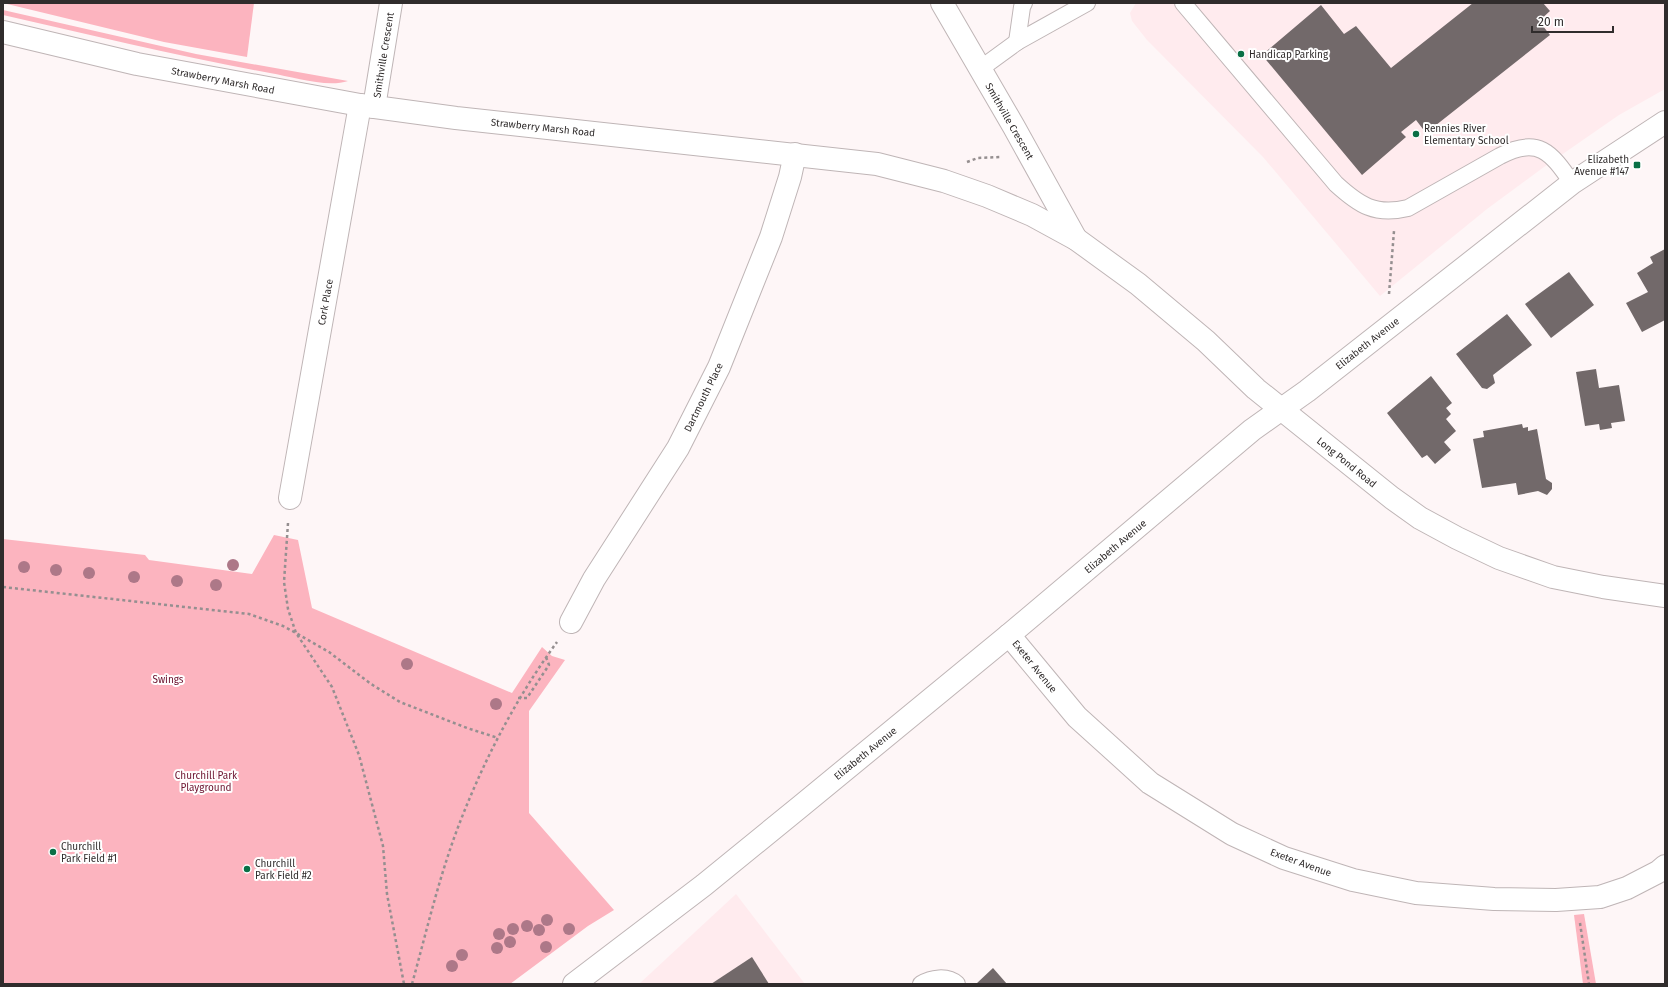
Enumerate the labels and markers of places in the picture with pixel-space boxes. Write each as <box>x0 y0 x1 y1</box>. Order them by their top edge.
marker: Handicap Parking <box>1236 49 1246 59</box>
place label: Handicap Parking <box>1249 49 1329 61</box>
place label: Rennies River Elementary School <box>1424 123 1509 147</box>
marker: Rennies River Elementary School <box>1411 129 1421 139</box>
place label: Elizabeth Avenue #147 <box>1574 154 1630 178</box>
marker: Elizabeth Avenue #147 <box>1632 160 1642 170</box>
place label: Churchill Park Field #1 <box>61 841 117 865</box>
marker: Churchill Park Field #1 <box>48 847 58 857</box>
place label: Churchill Park Field #2 <box>255 858 312 882</box>
marker: Churchill Park Field #2 <box>242 864 252 874</box>

